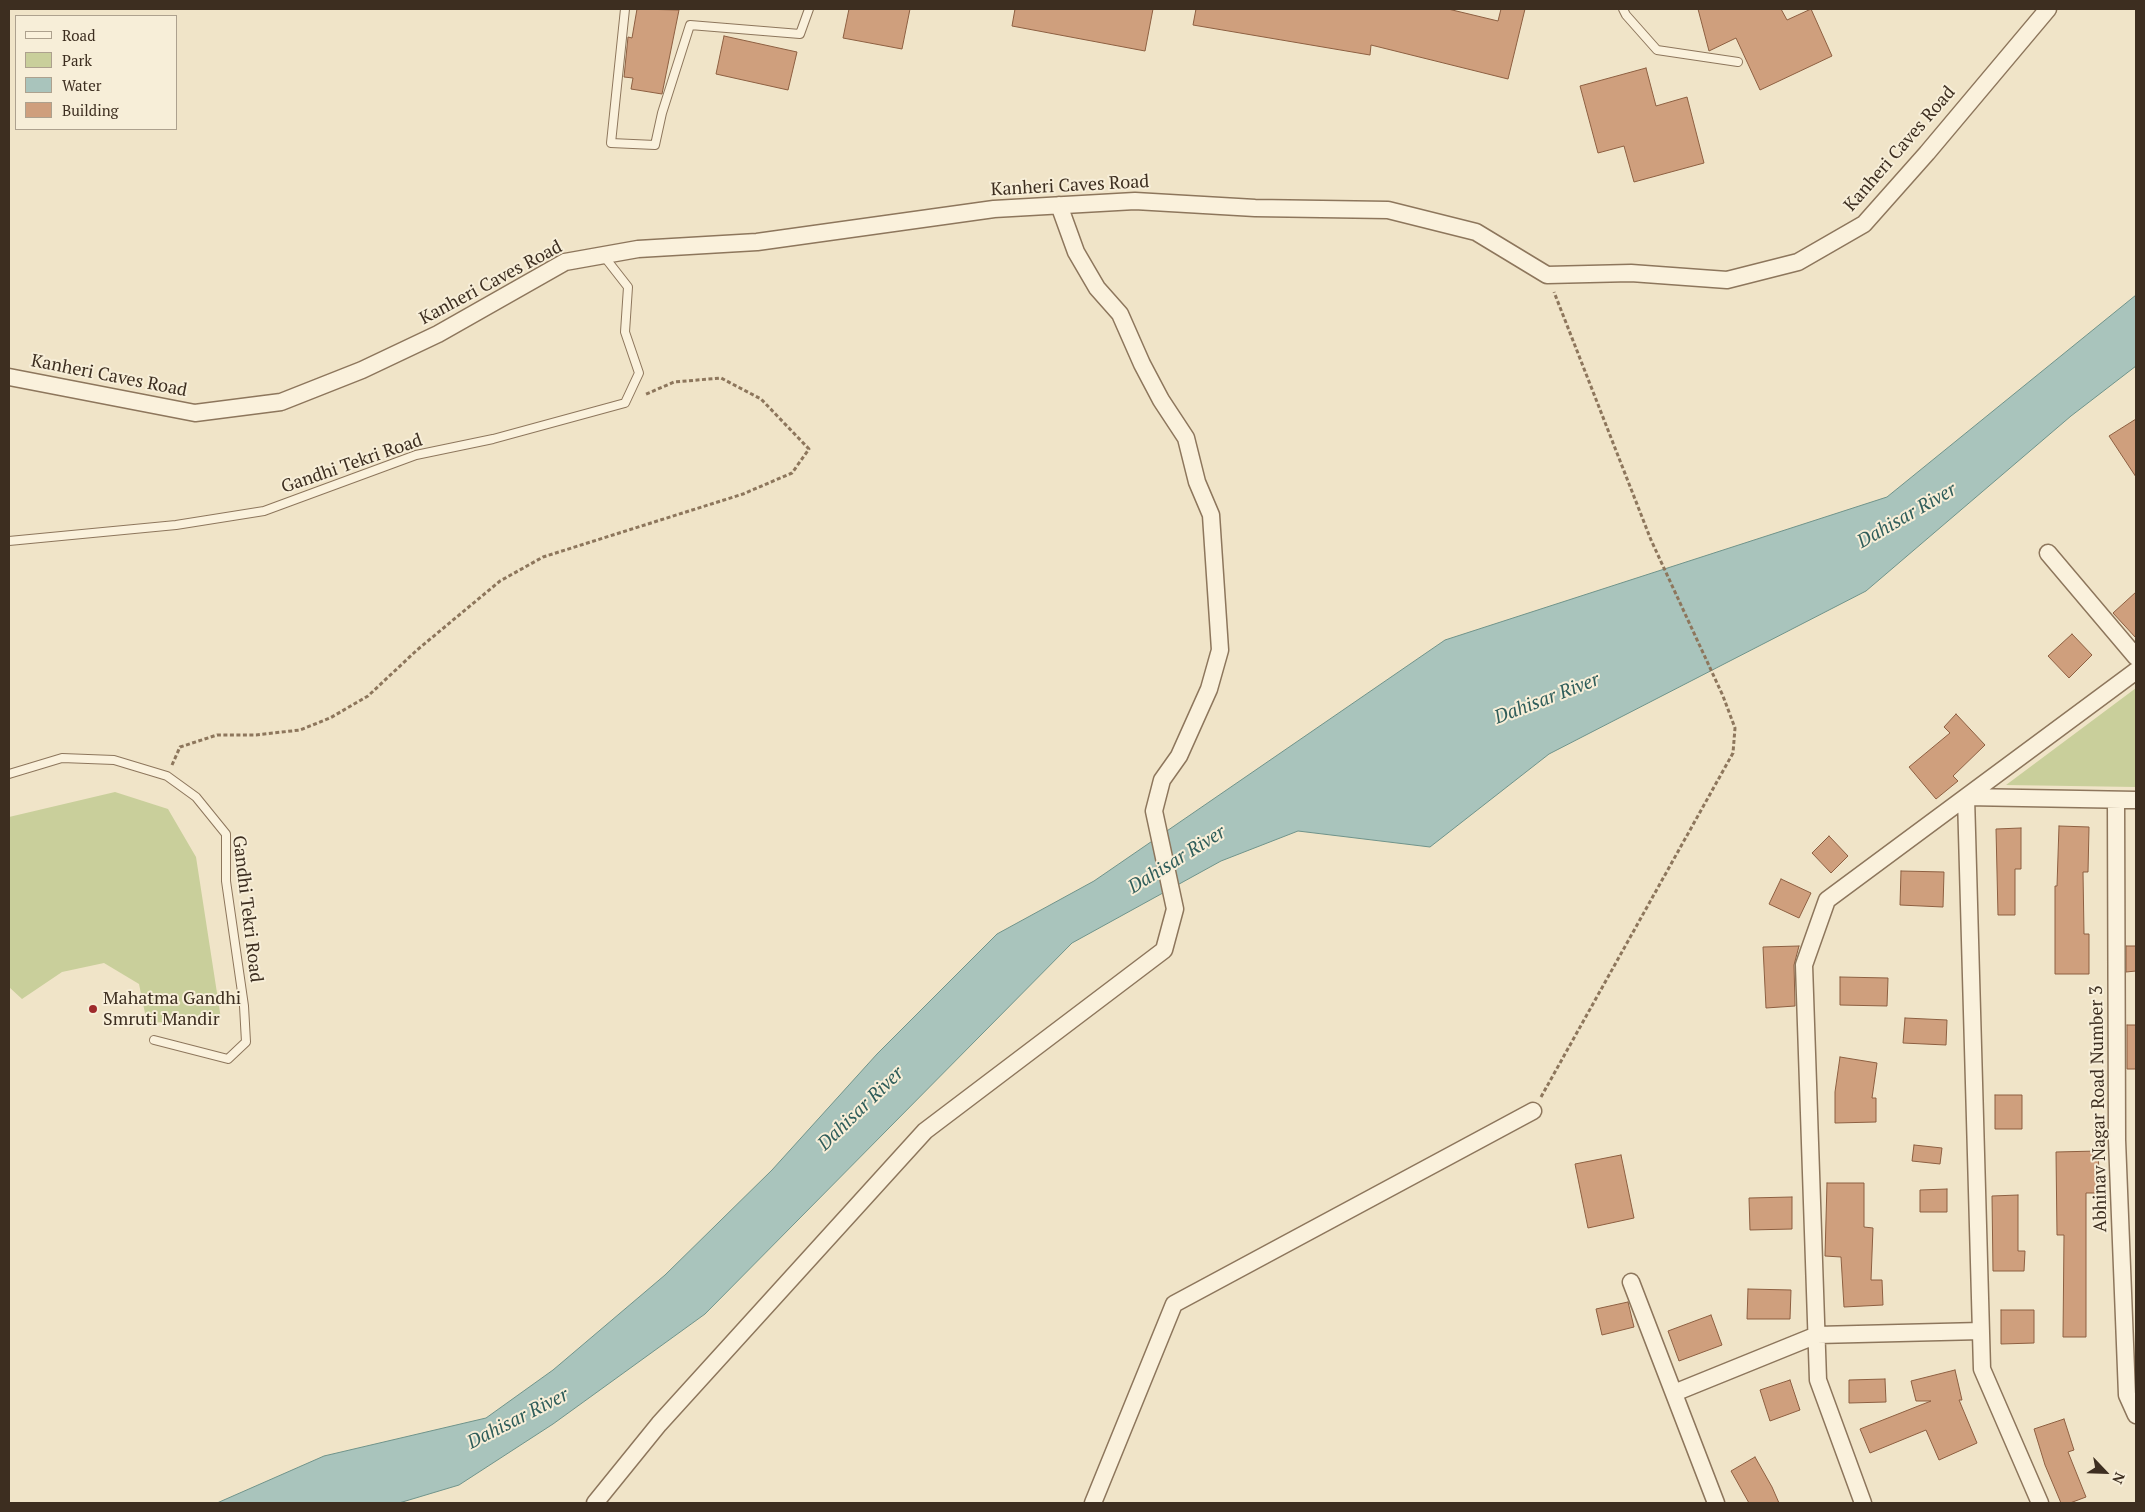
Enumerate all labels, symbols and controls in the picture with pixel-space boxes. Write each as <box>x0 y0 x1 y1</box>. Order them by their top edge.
legend <box>15 15 178 130</box>
text: Road <box>62 25 95 45</box>
text: Park <box>62 50 92 70</box>
text: Water <box>62 75 101 95</box>
street label: Kanheri Caves Road <box>1840 82 1960 216</box>
text: Building <box>62 100 119 120</box>
street label: Kanheri Caves Road <box>990 171 1150 201</box>
street label: Kanheri Caves Road <box>416 236 566 330</box>
street label: Kanheri Caves Road <box>29 350 189 402</box>
street label: Gandhi Tekri Road <box>279 430 425 498</box>
water label: Dahisar River <box>1853 479 1961 553</box>
water label: Dahisar River <box>1491 669 1603 729</box>
water label: Dahisar River <box>1124 821 1230 899</box>
street label: Gandhi Tekri Road <box>227 834 267 984</box>
street label: Abhinav Nagar Road Number 3 <box>2086 985 2112 1233</box>
place label: Mahatma Gandhi Smruti Mandir <box>103 988 241 1030</box>
marker: Mahatma Gandhi Smruti Mandir <box>87 1003 99 1015</box>
water label: Dahisar River <box>813 1062 909 1156</box>
water label: Dahisar River <box>464 1384 572 1454</box>
north arrow <box>2080 1447 2130 1497</box>
text: N <box>2108 1470 2130 1487</box>

